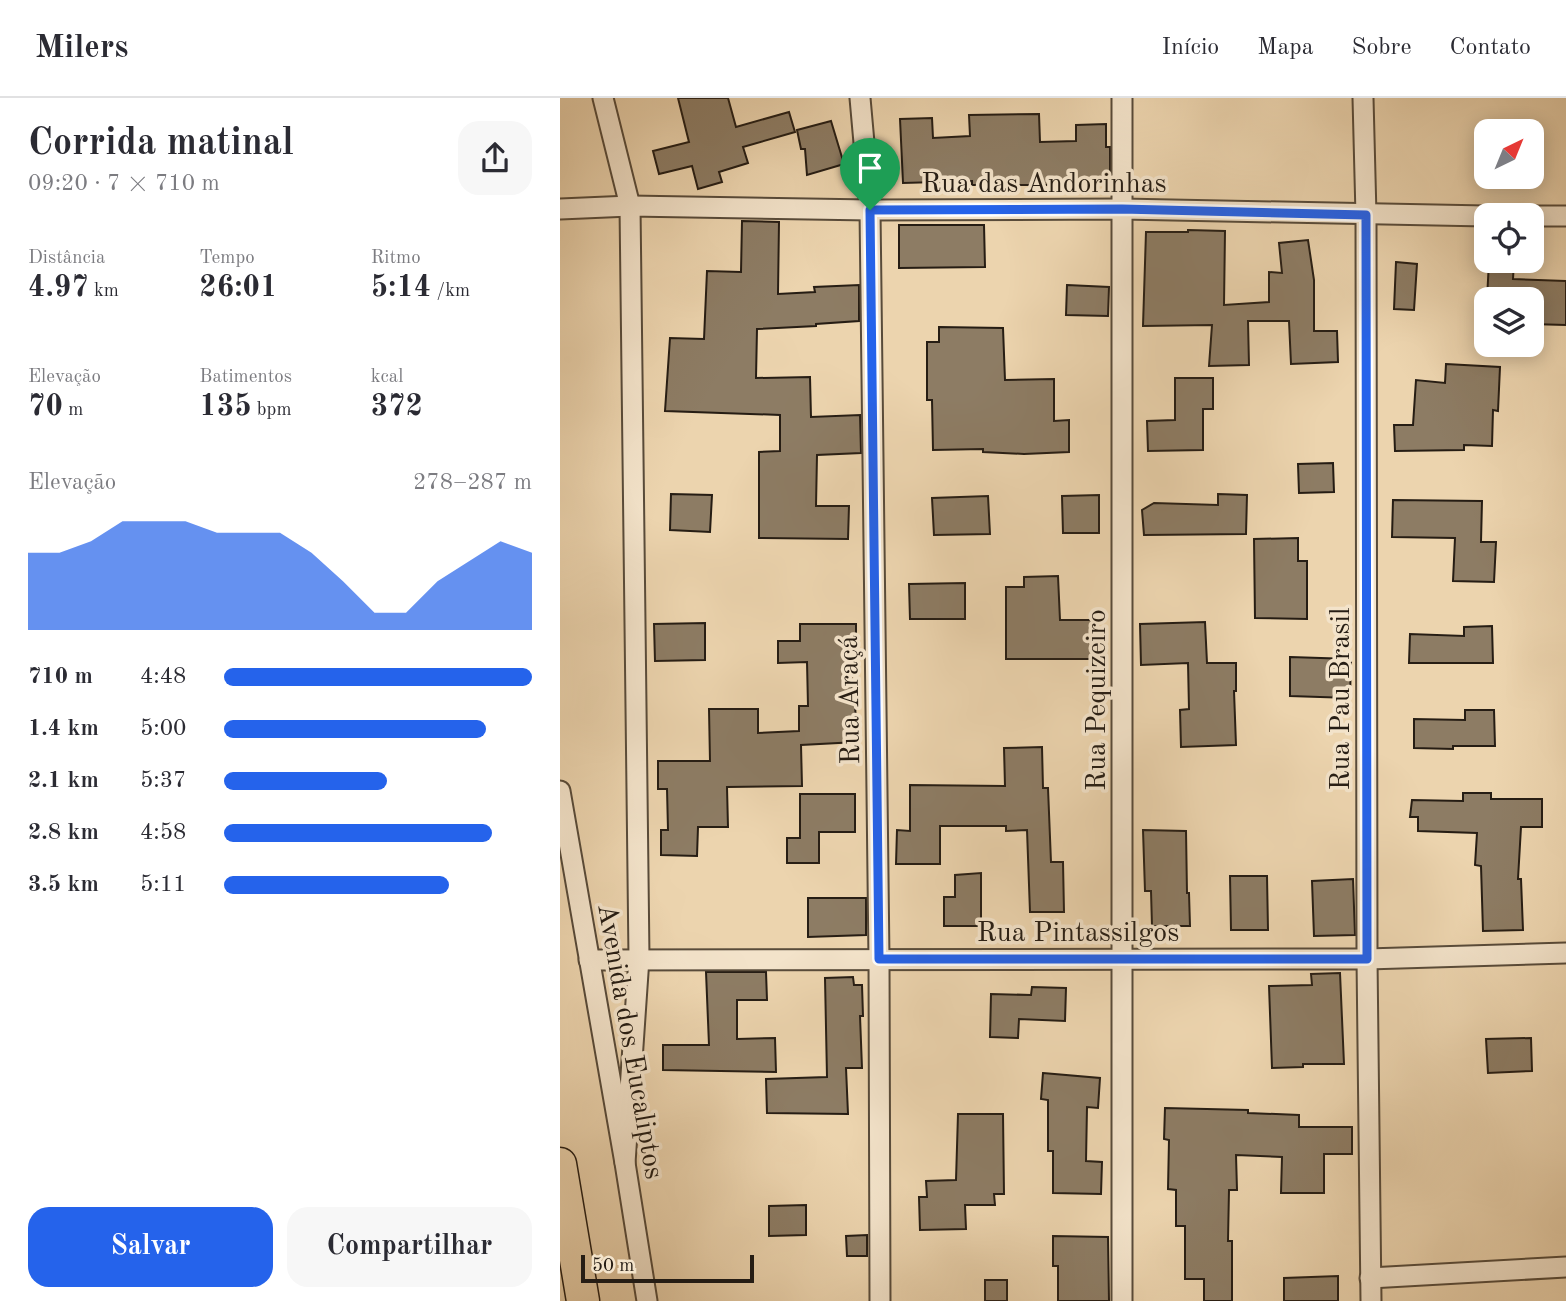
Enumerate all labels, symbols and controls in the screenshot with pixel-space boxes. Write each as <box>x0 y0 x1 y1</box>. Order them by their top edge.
text: Milers <box>35 32 128 65</box>
text: Início <box>1162 36 1219 60</box>
text: Mapa <box>1257 36 1314 60</box>
text: Sobre <box>1352 36 1411 60</box>
text: Contato <box>1449 36 1531 60</box>
north arrow <box>1474 119 1544 189</box>
map controls <box>1474 119 1544 357</box>
button: share <box>458 121 532 195</box>
text: Corrida matinal <box>28 125 294 163</box>
pin <box>840 138 900 210</box>
icon: arrive <box>851 149 889 187</box>
street label: Rua das Andorinhas <box>921 171 1167 199</box>
text: 09:20 · 7 × 710 m <box>28 172 220 195</box>
button: locate <box>1474 203 1544 273</box>
text: Distância <box>28 249 105 268</box>
text: Tempo <box>199 249 255 268</box>
text: Ritmo <box>371 249 421 268</box>
text: 4.97 <box>28 273 89 303</box>
text: 26:01 <box>199 273 277 303</box>
text: 5:14 <box>371 273 431 303</box>
text: km <box>89 282 119 301</box>
text: /km <box>431 282 470 301</box>
button: layers <box>1474 287 1544 357</box>
text: Elevação <box>28 368 101 387</box>
text: Batimentos <box>199 368 292 387</box>
text: kcal <box>371 368 403 387</box>
text: 70 <box>28 392 63 422</box>
text: 135 <box>199 392 252 422</box>
text: 372 <box>371 392 423 422</box>
text: m <box>63 401 83 420</box>
text: bpm <box>252 401 292 420</box>
text: Elevação <box>28 471 116 494</box>
text: 278–287 m <box>413 471 532 494</box>
street label: Rua Pau Brasil <box>1328 607 1356 791</box>
street label: Rua Pequizeiro <box>1084 609 1112 791</box>
street label: Rua Araçá <box>836 635 866 765</box>
text: 710 m <box>28 665 93 688</box>
text: 4:48 <box>140 665 186 688</box>
text: 1.4 km <box>28 717 99 740</box>
text: 5:00 <box>140 717 186 740</box>
text: 2.1 km <box>28 769 99 792</box>
text: 5:37 <box>140 769 186 792</box>
text: 2.8 km <box>28 821 99 844</box>
text: 4:58 <box>140 821 186 844</box>
text: 3.5 km <box>28 873 99 896</box>
text: 5:11 <box>140 873 186 896</box>
street label: Avenida dos Eucaliptos <box>591 902 667 1181</box>
street label: Rua Pintassilgos <box>977 920 1179 948</box>
button: Salvar <box>28 1207 273 1287</box>
button: Compartilhar <box>287 1207 532 1287</box>
scale bar <box>581 1252 754 1284</box>
text: 50 m <box>592 1257 634 1276</box>

